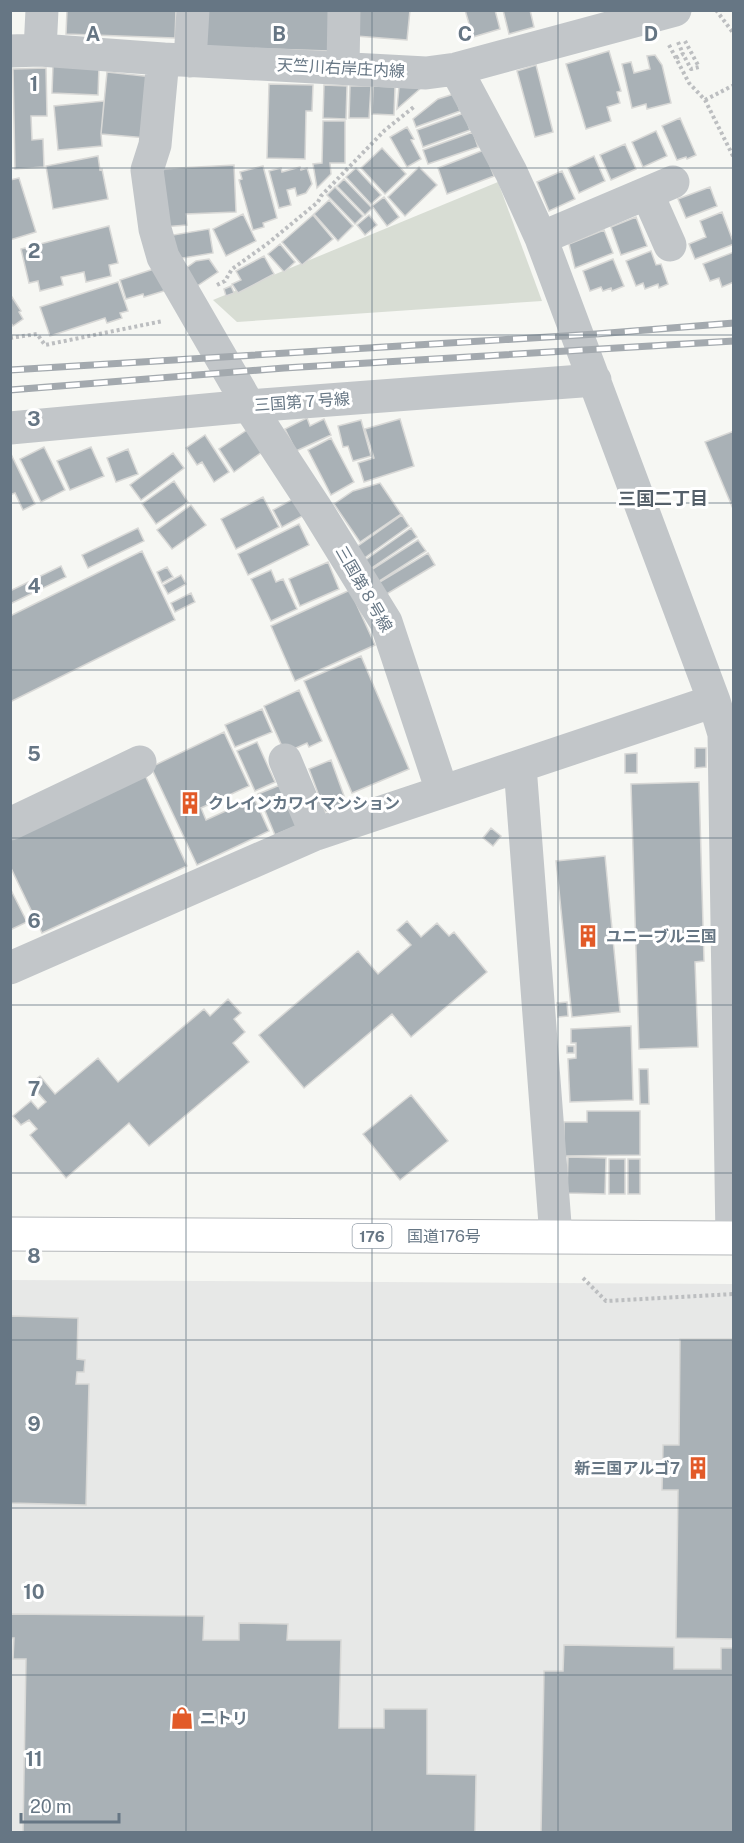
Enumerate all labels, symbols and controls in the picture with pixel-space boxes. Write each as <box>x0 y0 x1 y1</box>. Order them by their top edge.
text: A <box>86 22 100 46</box>
text: B <box>272 22 286 46</box>
text: C <box>458 22 472 46</box>
text: D <box>644 22 658 46</box>
street label: 天竺川右岸庄内線 <box>277 55 405 81</box>
text: 1 <box>30 72 38 96</box>
text: 2 <box>28 239 40 263</box>
street label: 三国第７号線 <box>253 389 351 415</box>
text: 3 <box>27 407 41 431</box>
district label: 三国二丁目 <box>618 488 708 509</box>
street label: 三国第８号線 <box>332 543 396 635</box>
text: 4 <box>27 574 41 598</box>
text: 5 <box>27 742 41 766</box>
building icon: クレインカワイマンション <box>177 790 203 816</box>
place label: クレインカワイマンション <box>208 794 400 813</box>
text: 6 <box>27 909 41 933</box>
building icon: ユニーブル三国 <box>575 923 601 949</box>
place label: ユニーブル三国 <box>606 927 717 946</box>
text: 7 <box>28 1077 40 1101</box>
road number: 176 <box>352 1224 392 1248</box>
street label: 国道176号 <box>407 1227 481 1246</box>
text: 8 <box>27 1244 41 1268</box>
text: 9 <box>27 1412 41 1436</box>
building icon: 新三国アルゴ7 <box>685 1455 711 1481</box>
place label: 新三国アルゴ7 <box>574 1459 680 1478</box>
text: 10 <box>23 1580 45 1604</box>
shop icon: ニトリ <box>169 1705 195 1731</box>
place label: ニトリ <box>200 1709 248 1728</box>
text: 11 <box>25 1747 43 1771</box>
scale bar <box>21 1786 118 1824</box>
text: 20 m <box>30 1796 72 1817</box>

